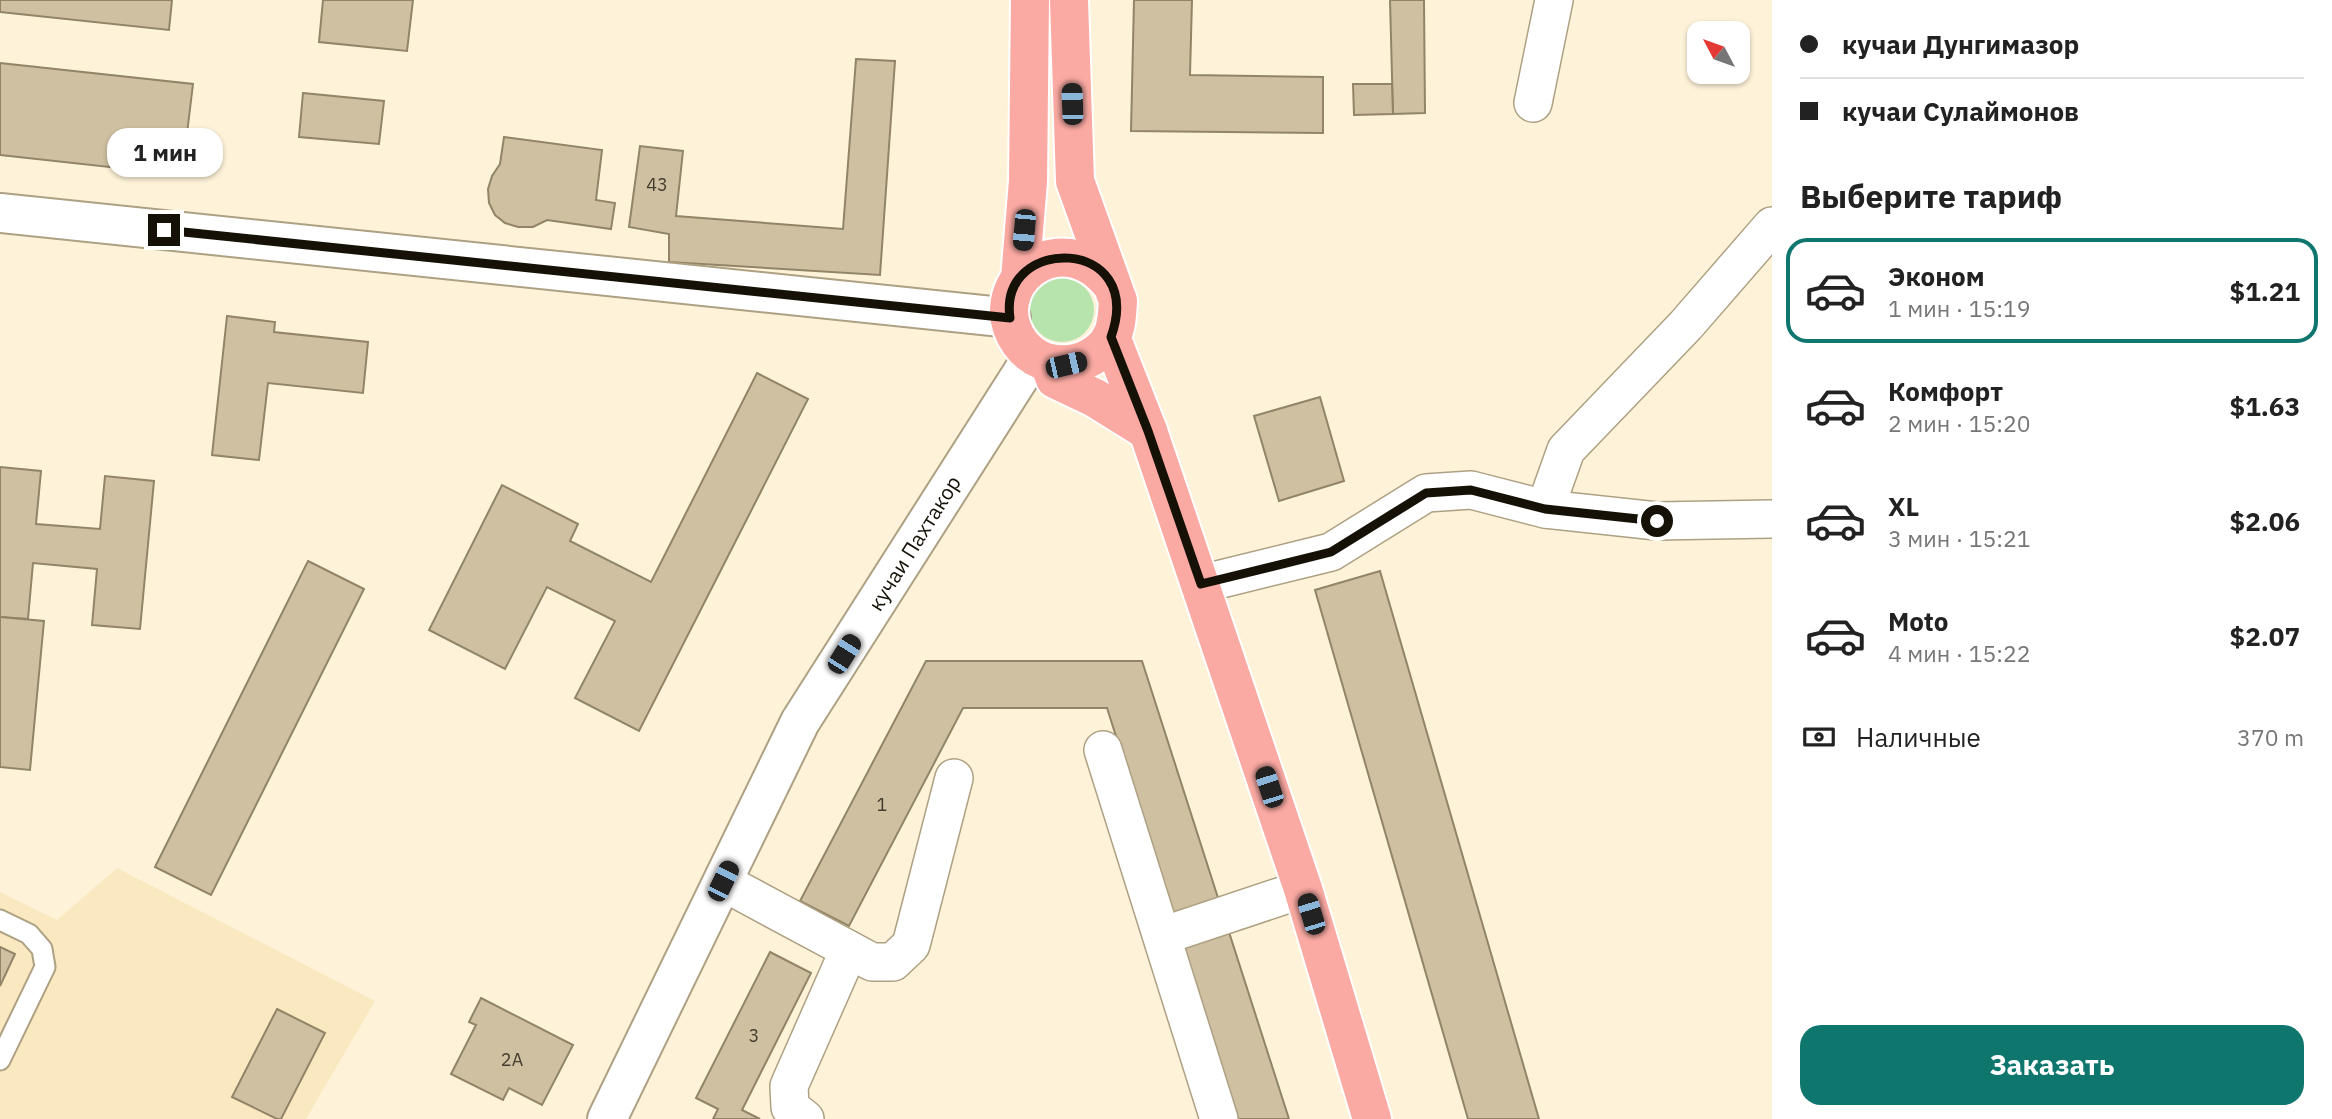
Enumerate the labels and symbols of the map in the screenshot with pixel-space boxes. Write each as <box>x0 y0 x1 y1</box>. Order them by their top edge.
north arrow <box>1687 21 1750 84</box>
car <box>1061 83 1084 125</box>
callout: 1 мин <box>106 128 222 177</box>
house number: 43 <box>646 173 668 196</box>
car <box>1012 208 1037 252</box>
route end <box>148 214 180 246</box>
car <box>1044 350 1089 380</box>
street label: кучаи Пахтакор <box>861 470 967 616</box>
route start <box>1641 505 1673 537</box>
car <box>824 631 865 677</box>
car <box>1253 764 1286 810</box>
house number: 1 <box>877 793 887 816</box>
car <box>705 858 742 904</box>
car <box>1295 891 1328 937</box>
house number: 3 <box>749 1024 759 1047</box>
house number: 2А <box>501 1048 524 1071</box>

